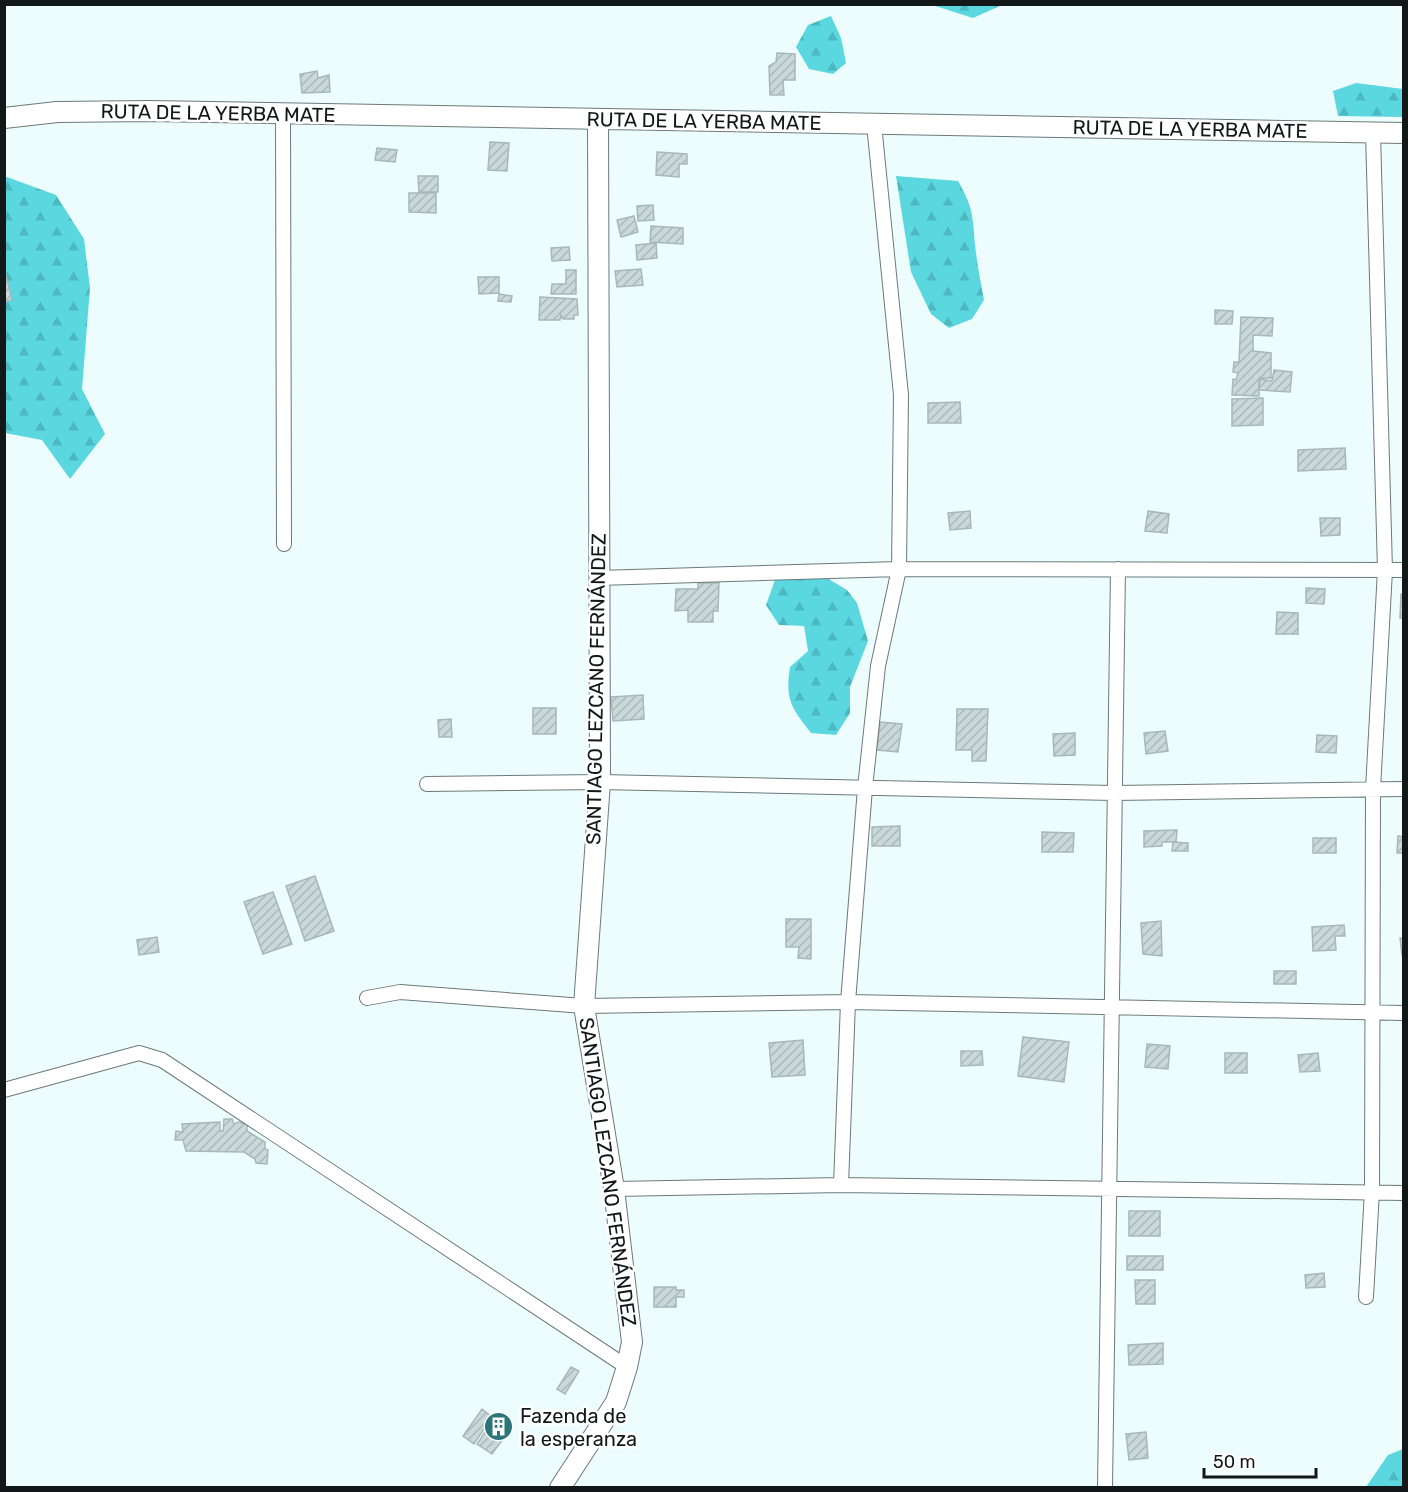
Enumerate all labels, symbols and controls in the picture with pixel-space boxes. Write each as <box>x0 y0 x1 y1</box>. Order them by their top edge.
street label: RUTA DE LA YERBA MATE <box>100 99 336 127</box>
street label: RUTA DE LA YERBA MATE <box>586 107 822 135</box>
street label: RUTA DE LA YERBA MATE <box>1072 115 1308 143</box>
street label: SANTIAGO LEZCANO FERNÁNDEZ <box>581 533 611 845</box>
street label: SANTIAGO LEZCANO FERNÁNDEZ <box>574 1016 642 1328</box>
place label: Fazenda de la esperanza <box>520 1404 637 1451</box>
building icon: Fazenda de la esperanza <box>483 1411 515 1443</box>
scale bar <box>1204 1441 1316 1479</box>
text: 50 m <box>1213 1451 1256 1473</box>

